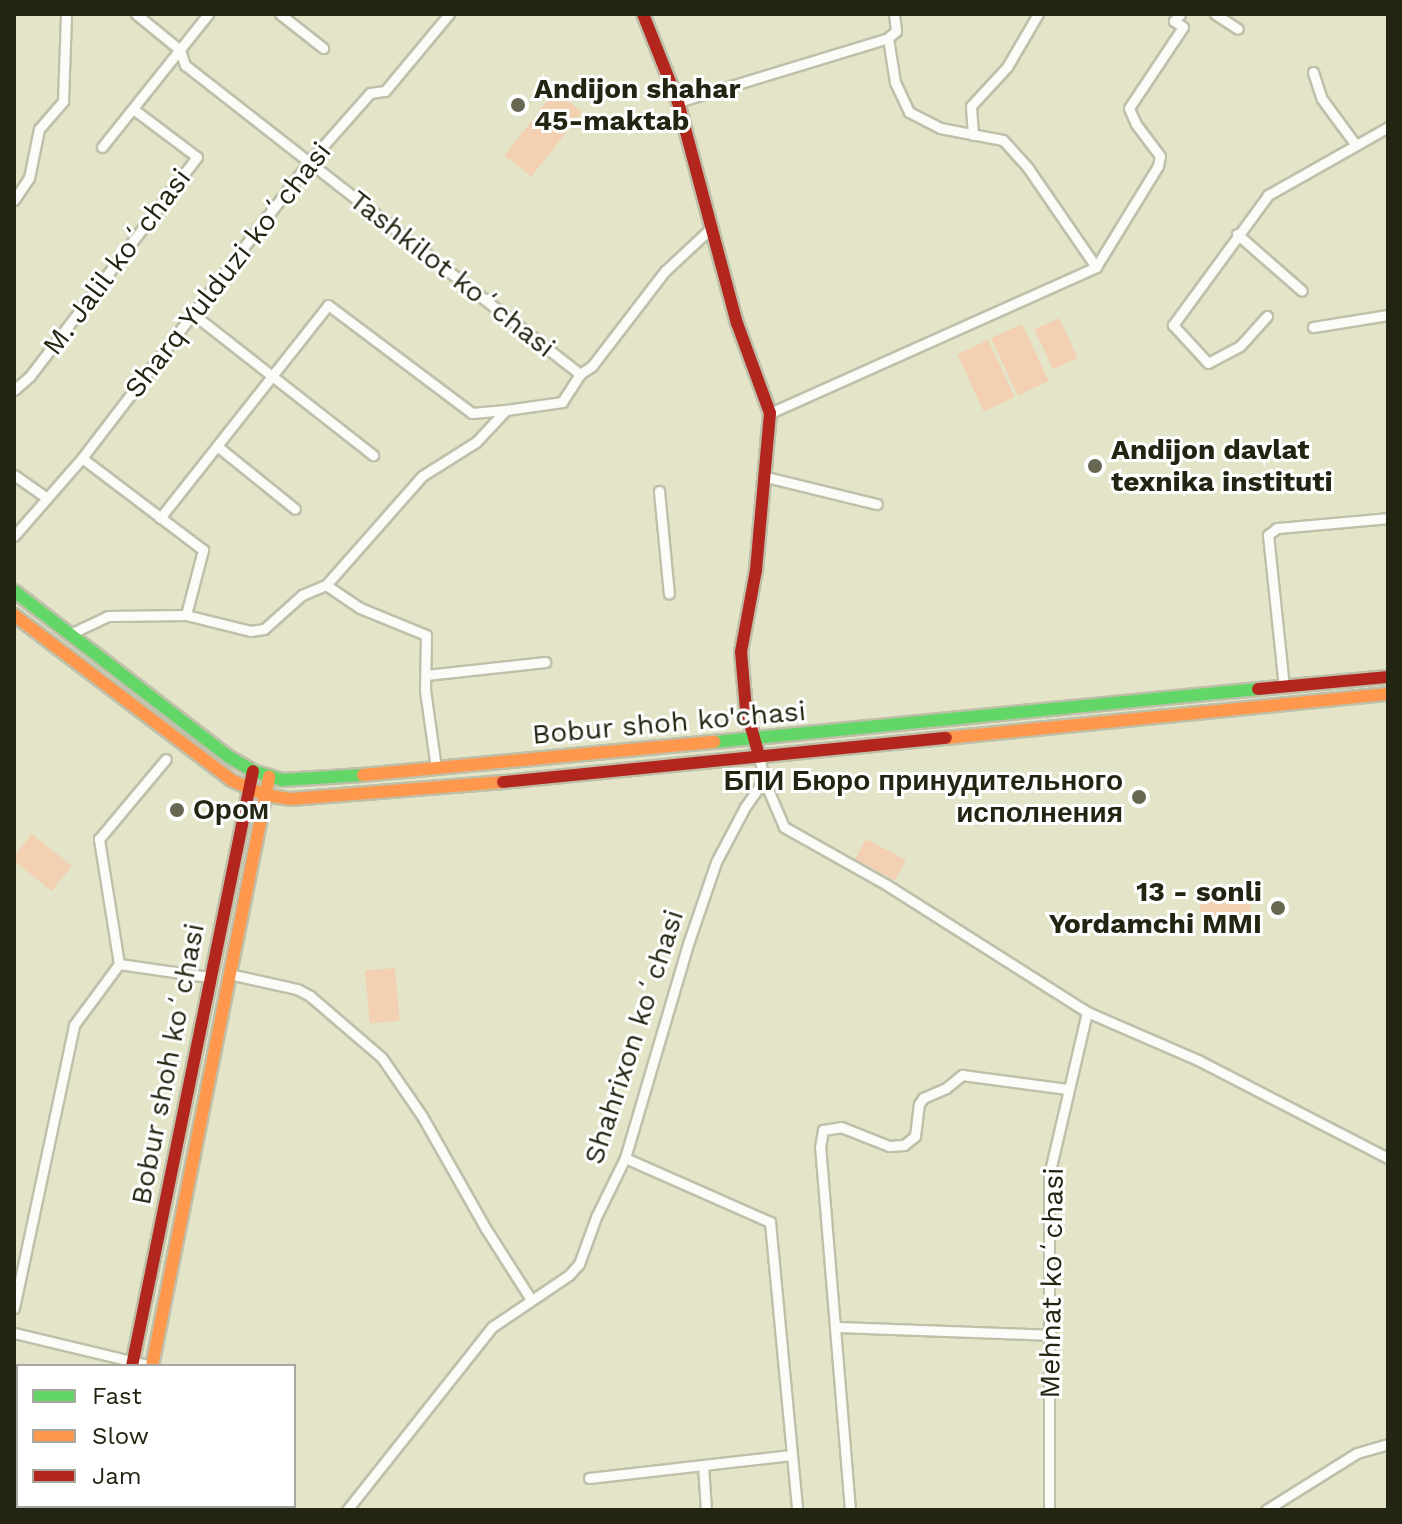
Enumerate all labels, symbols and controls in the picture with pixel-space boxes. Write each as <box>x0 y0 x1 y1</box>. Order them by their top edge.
place label: Andijon shahar 45-maktab <box>534 72 740 138</box>
marker: Andijon shahar 45-maktab <box>509 96 527 114</box>
street label: Sharq Yulduzi koʻchasi <box>117 135 339 405</box>
street label: M. Jalil koʻchasi <box>35 162 199 362</box>
street label: Tashkilot koʻchasi <box>342 183 562 365</box>
place label: Andijon davlat texnika instituti <box>1111 433 1333 499</box>
marker: Andijon davlat texnika instituti <box>1086 457 1104 475</box>
street label: Bobur shoh ko'chasi <box>530 694 808 752</box>
place label: БПИ Бюро принудительного исполнения <box>724 764 1123 830</box>
marker: БПИ Бюро принудительного исполнения <box>1130 788 1148 806</box>
place label: Ором <box>193 793 269 827</box>
marker: Ором <box>168 801 186 819</box>
place label: 13 - sonli Yordamchi MMI <box>1049 875 1262 941</box>
marker: 13 - sonli Yordamchi MMI <box>1269 899 1287 917</box>
street label: Shahrixon koʻchasi <box>577 906 691 1168</box>
street label: Bobur shoh koʻchasi <box>124 920 212 1208</box>
street label: Mehnat koʻchasi <box>1033 1167 1071 1399</box>
legend <box>16 1364 296 1508</box>
text: Fast <box>92 1382 142 1410</box>
text: Slow <box>92 1422 149 1450</box>
text: Jam <box>92 1462 142 1490</box>

